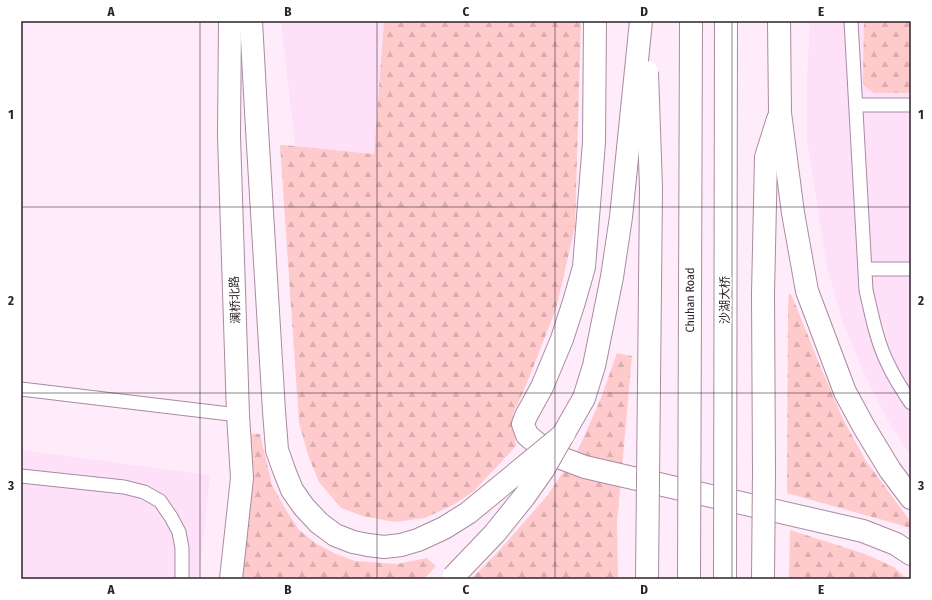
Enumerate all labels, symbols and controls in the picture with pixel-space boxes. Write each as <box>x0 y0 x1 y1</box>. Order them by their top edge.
text: A <box>106 4 115 19</box>
text: B <box>284 4 292 19</box>
text: C <box>463 4 470 19</box>
text: D <box>640 4 648 19</box>
text: E <box>818 4 824 19</box>
text: 1 <box>8 107 14 122</box>
text: 1 <box>918 107 924 122</box>
street label: Chuhan Road <box>683 268 697 332</box>
street label: 澜桥北路 <box>227 276 243 324</box>
street label: 沙湖大桥 <box>718 276 732 324</box>
text: 2 <box>7 293 14 308</box>
text: 2 <box>917 293 924 308</box>
text: 3 <box>7 478 14 493</box>
text: 3 <box>917 478 924 493</box>
text: A <box>106 582 115 597</box>
text: B <box>284 582 292 597</box>
text: C <box>463 582 470 597</box>
text: D <box>640 582 648 597</box>
text: E <box>818 582 824 597</box>

